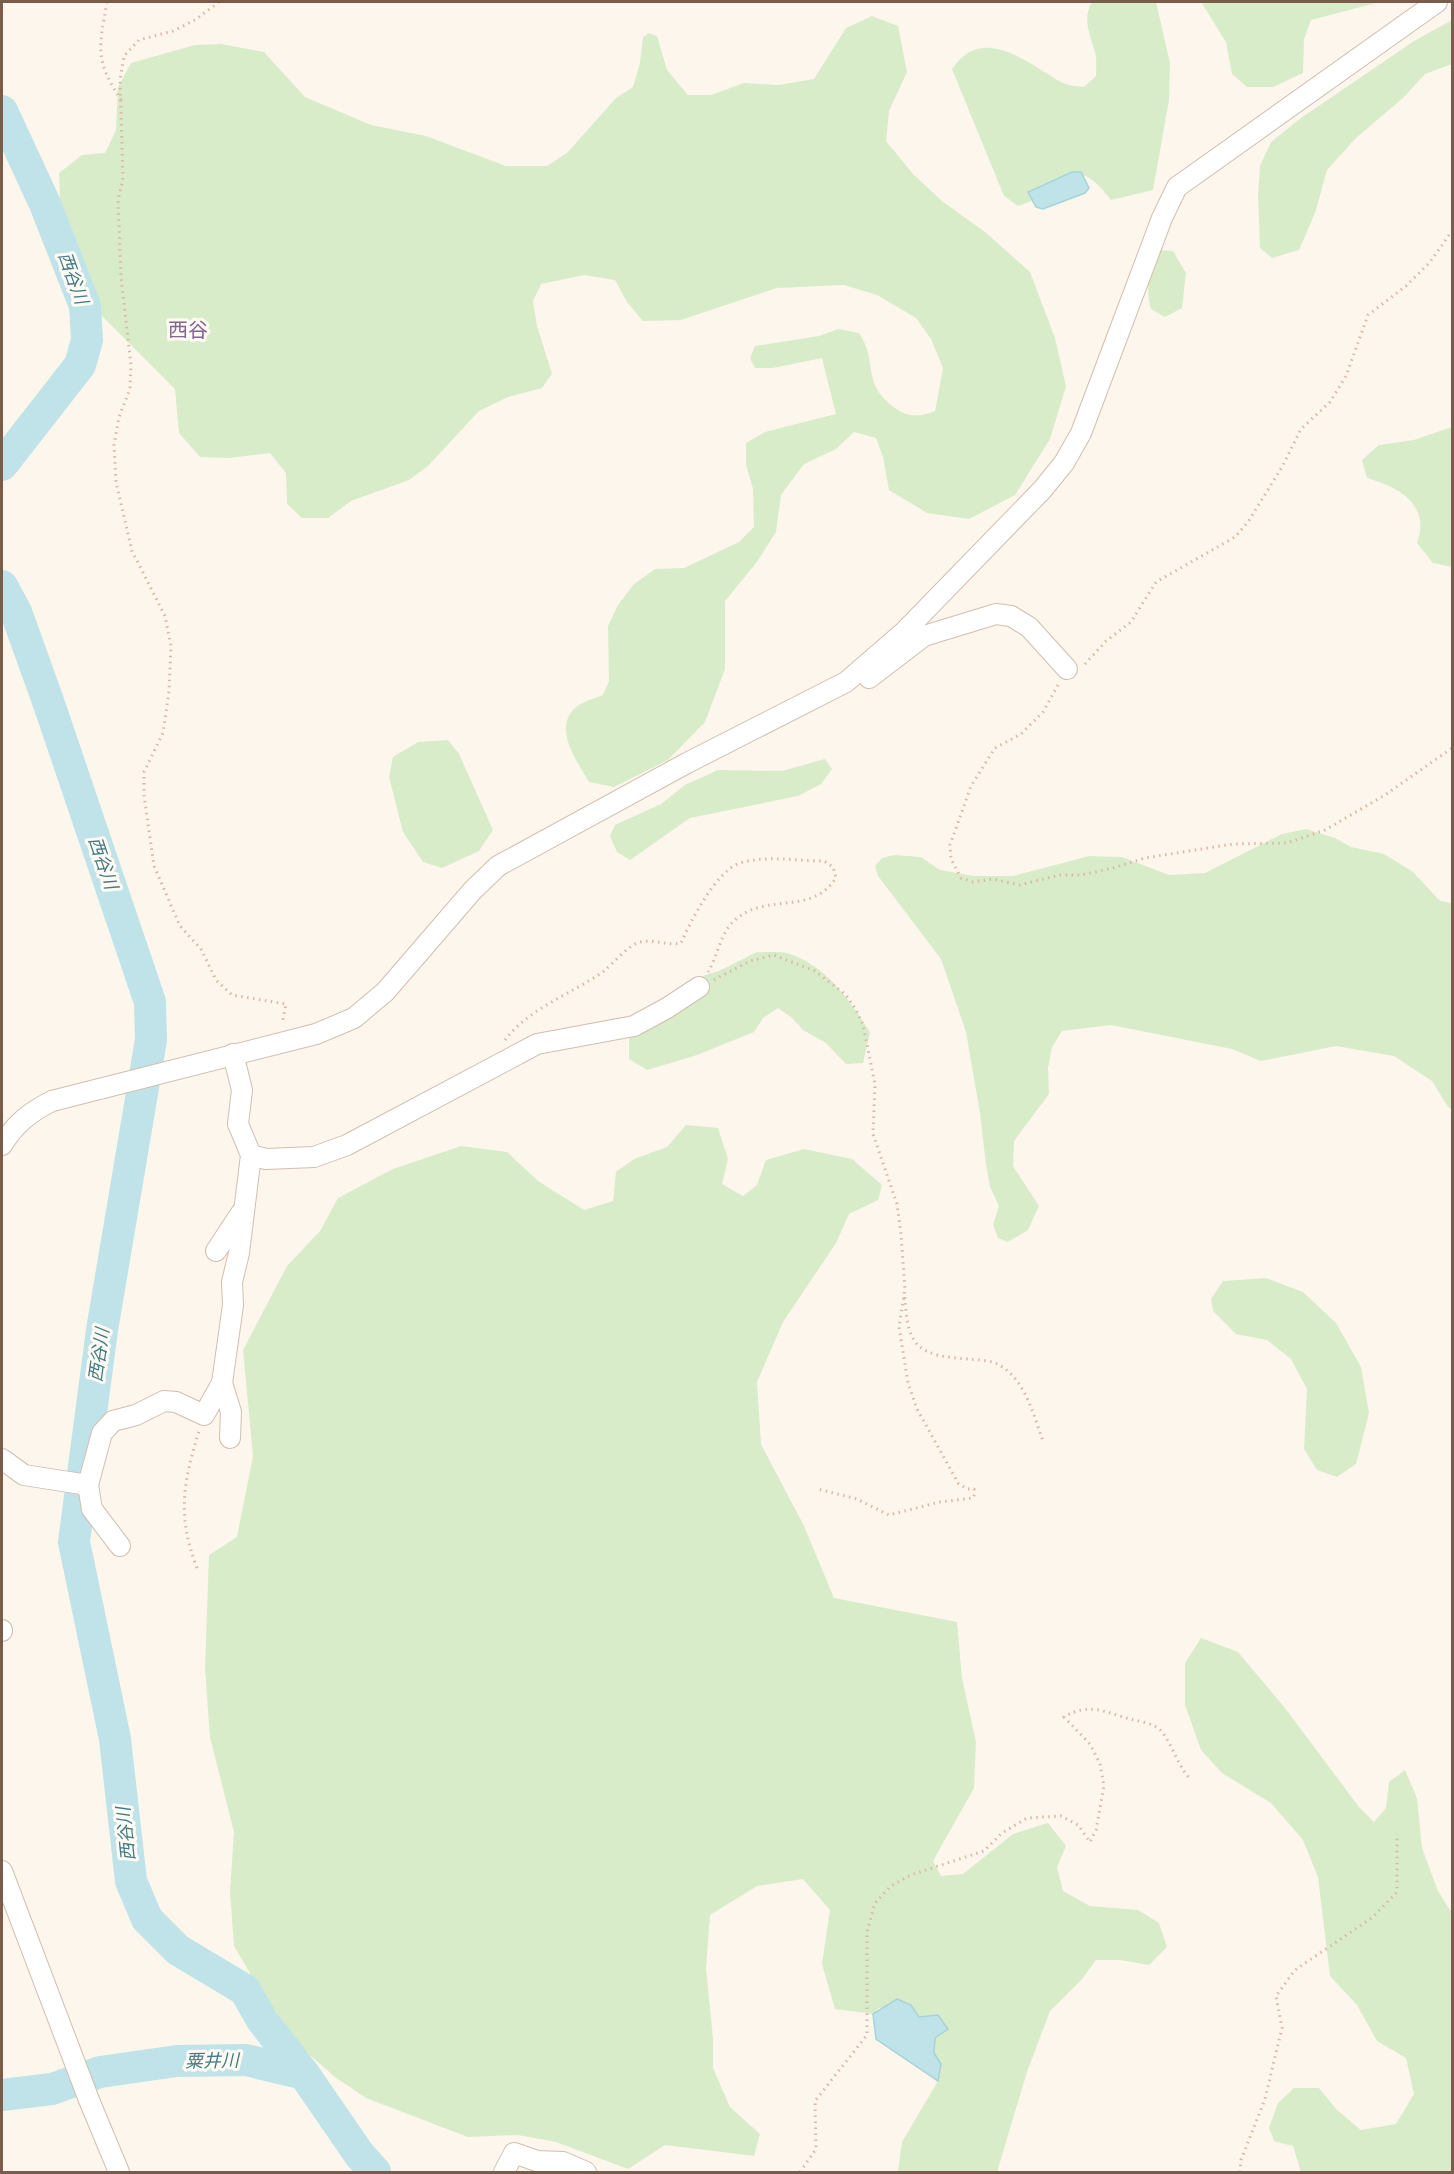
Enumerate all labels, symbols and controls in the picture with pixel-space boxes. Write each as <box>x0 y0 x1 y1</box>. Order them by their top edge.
water label: 西谷川 <box>53 249 93 309</box>
district label: 西谷 <box>168 318 208 342</box>
water label: 西谷川 <box>84 834 123 894</box>
water label: 西谷川 <box>84 1325 114 1383</box>
water label: 西谷川 <box>112 1804 140 1862</box>
water label: 粟井川 <box>185 2049 241 2072</box>

